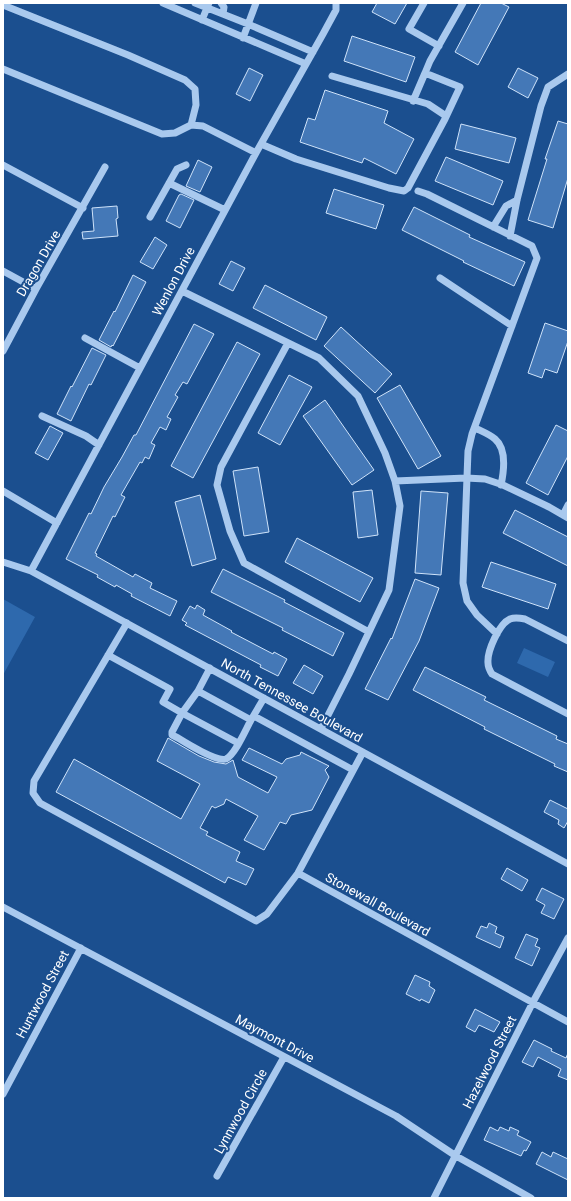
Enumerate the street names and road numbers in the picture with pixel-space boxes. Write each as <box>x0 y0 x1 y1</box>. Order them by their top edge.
street label: Dragon Drive <box>13 227 64 299</box>
street label: Wenlon Drive <box>149 244 198 318</box>
street label: North Tennessee Boulevard <box>219 655 365 746</box>
street label: Stonewall Boulevard <box>323 869 433 939</box>
street label: Huntwood Street <box>13 948 72 1041</box>
street label: Maymont Drive <box>233 1011 317 1066</box>
street label: Hazelwood Street <box>460 1013 519 1111</box>
street label: Lynnwood Circle <box>211 1066 270 1156</box>

